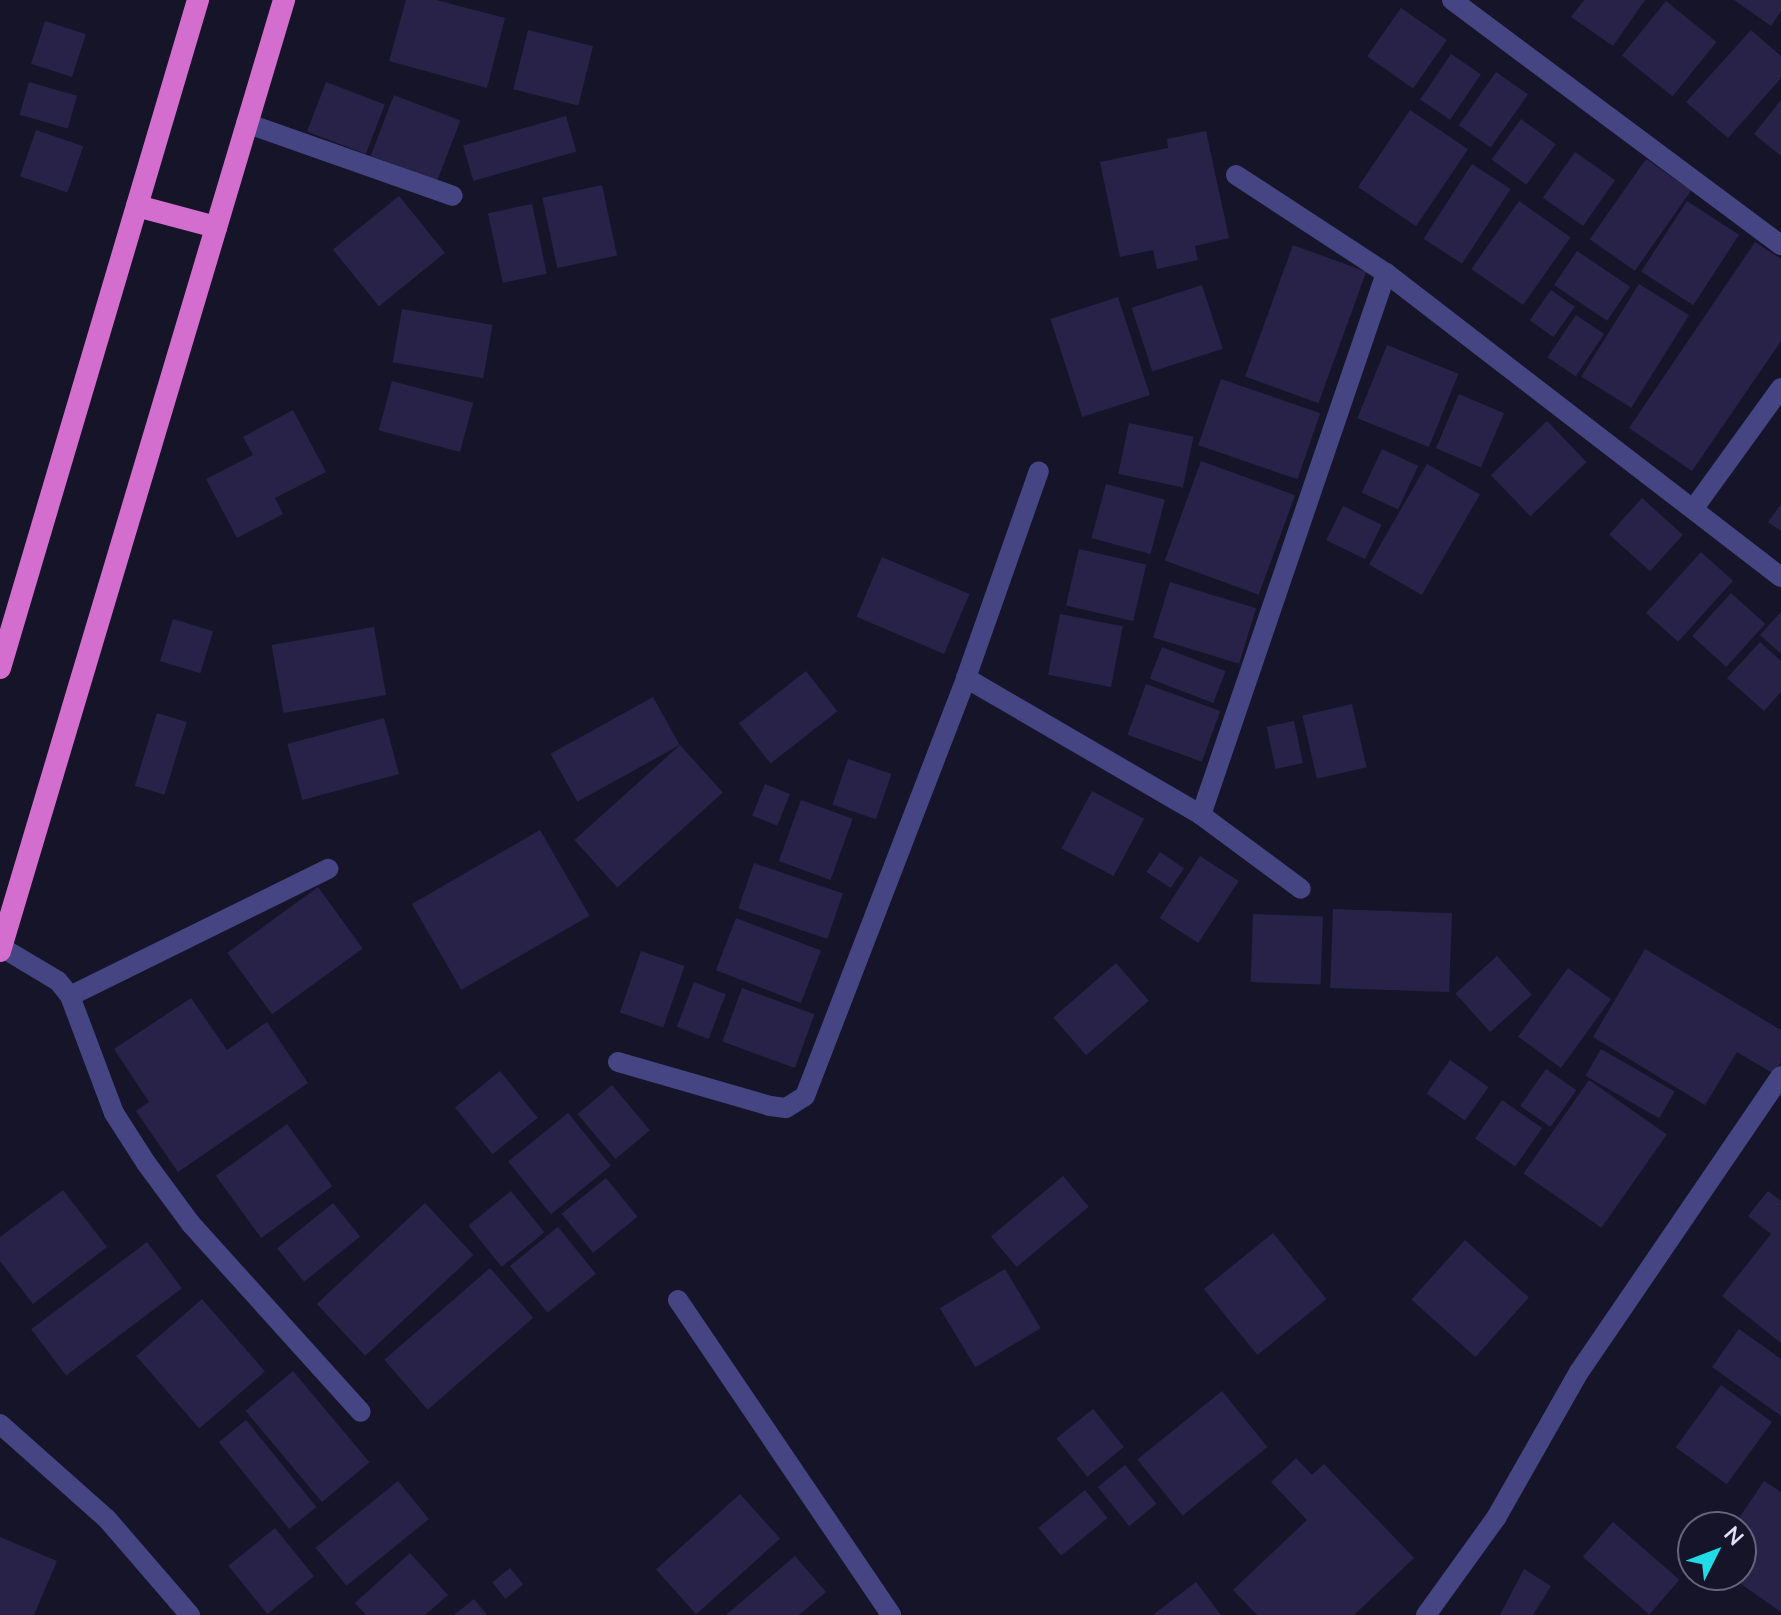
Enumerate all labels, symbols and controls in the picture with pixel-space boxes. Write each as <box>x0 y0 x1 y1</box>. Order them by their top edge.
north arrow <box>1677 1511 1757 1591</box>
text: N <box>1717 1520 1750 1552</box>

